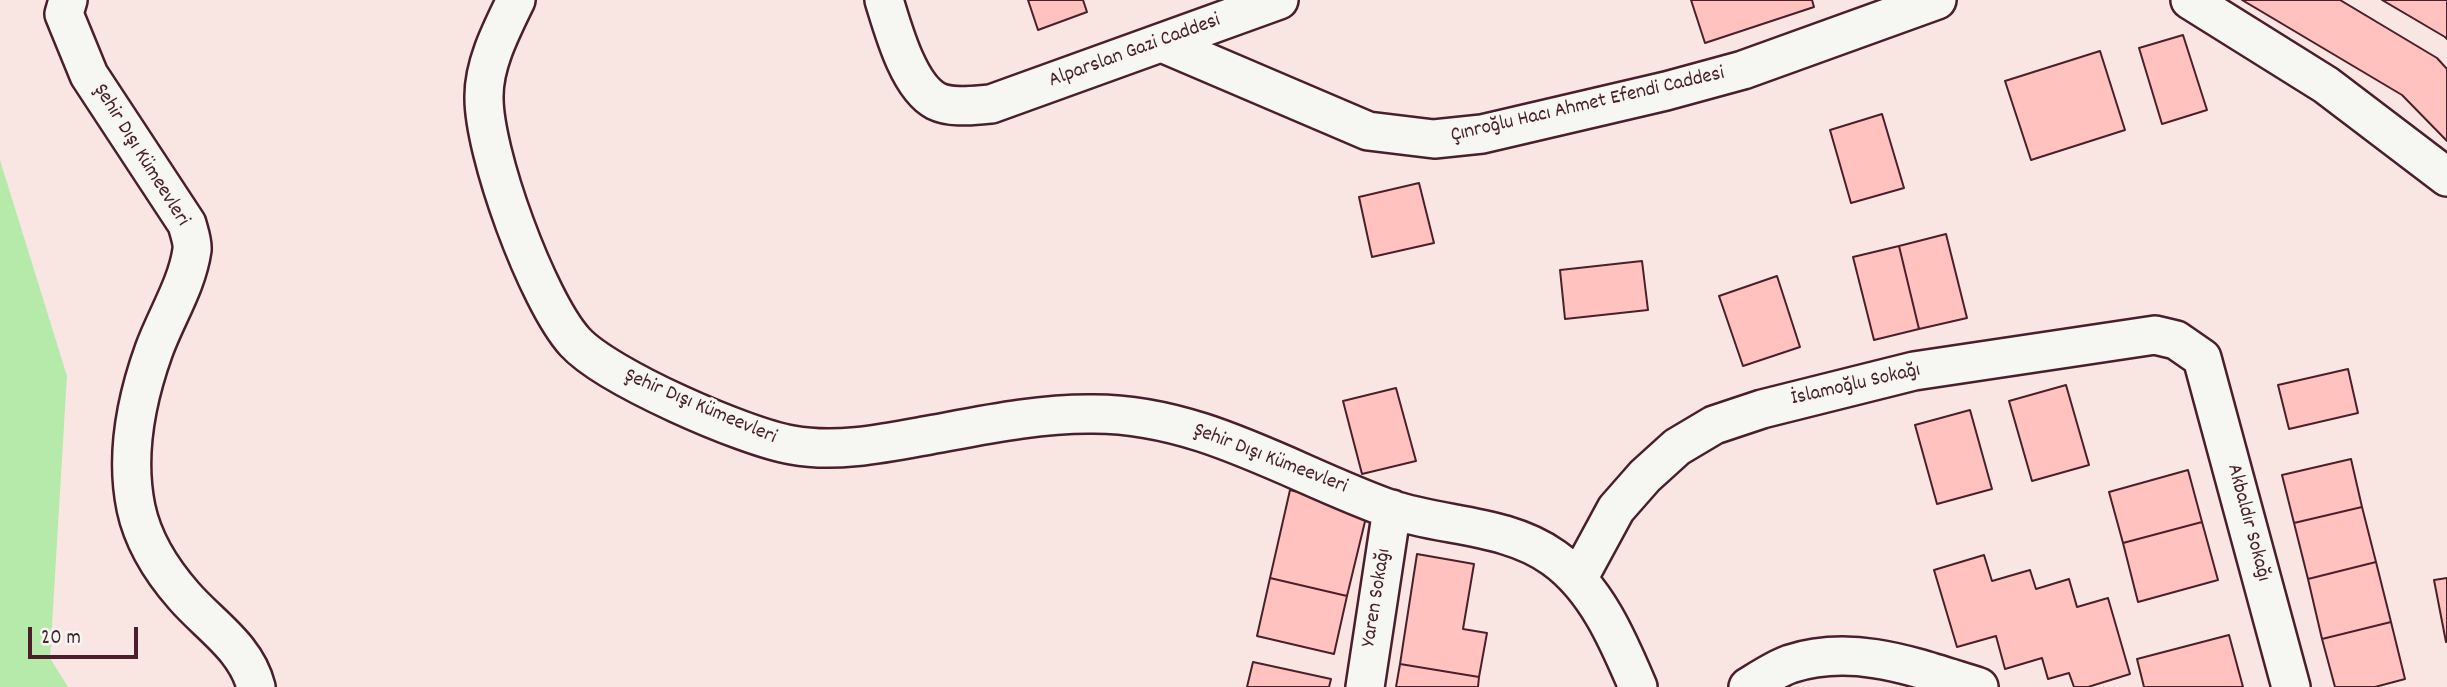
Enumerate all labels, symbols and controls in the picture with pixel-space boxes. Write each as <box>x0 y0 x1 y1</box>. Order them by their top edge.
street label: Alparslan Gazi Caddesi <box>1046 9 1224 95</box>
street label: Çınroğlu Hacı Ahmet Efendi Caddesi <box>1449 62 1727 150</box>
street label: Şehir Dışı Kümeevleri <box>86 80 194 232</box>
street label: İslamoğlu Sokağı <box>1789 359 1923 413</box>
street label: Şehir Dışı Kümeevleri <box>620 365 780 451</box>
street label: Şehir Dışı Kümeevleri <box>1190 419 1350 501</box>
street label: Akbaldır Sokağı <box>2219 462 2275 584</box>
street label: Yaren Sokağı <box>1358 547 1398 649</box>
scale bar <box>32 614 142 658</box>
text: 20 m <box>41 624 81 654</box>

